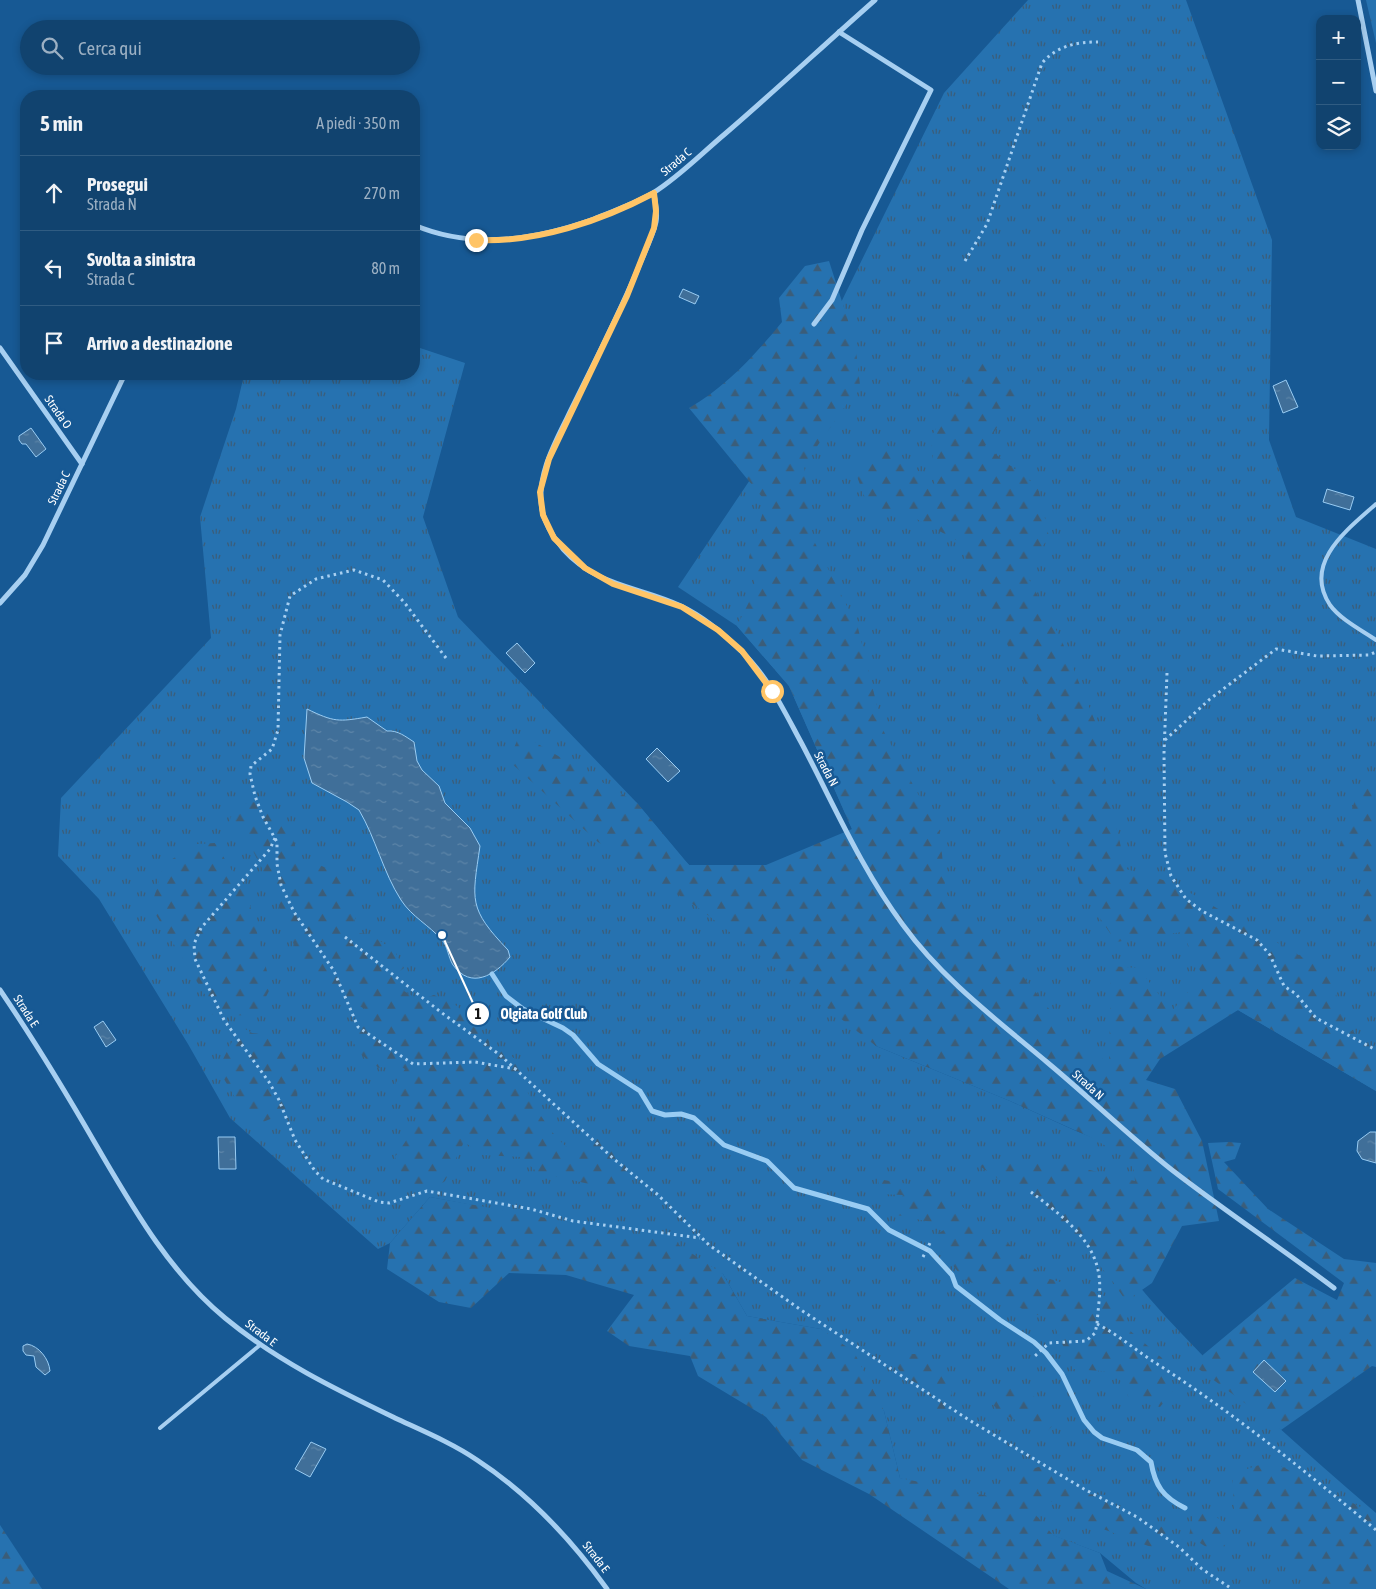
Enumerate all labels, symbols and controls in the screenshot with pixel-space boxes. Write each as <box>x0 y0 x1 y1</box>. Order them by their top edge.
map controls <box>1316 15 1361 150</box>
button: + <box>1316 15 1361 60</box>
search box <box>20 20 420 75</box>
icon: search <box>38 34 66 62</box>
text: Cerca qui <box>78 37 142 59</box>
button: − <box>1316 60 1361 105</box>
button: layers <box>1316 105 1361 150</box>
text: 5 min <box>40 111 83 135</box>
text: A piedi · 350 m <box>316 114 400 132</box>
street label: Strada C <box>658 145 695 179</box>
text: Prosegui <box>87 173 148 195</box>
icon: ahead <box>40 179 68 207</box>
text: 270 m <box>364 184 400 202</box>
text: Strada N <box>87 195 137 213</box>
route end <box>465 229 488 252</box>
text: Svolta a sinistra <box>87 248 196 270</box>
icon: left <box>40 254 68 282</box>
text: 80 m <box>371 259 400 277</box>
text: Strada C <box>87 270 135 288</box>
icon: arrive <box>40 329 68 357</box>
text: Arrivo a destinazione <box>87 332 233 354</box>
street label: Strada O <box>42 393 74 431</box>
street label: Strada C <box>45 468 73 507</box>
route start <box>761 680 784 703</box>
street label: Strada N <box>811 749 841 789</box>
street label: Strada E <box>10 992 42 1030</box>
callout: Olgiata Golf Club <box>466 999 598 1028</box>
text: 1 <box>474 1005 482 1022</box>
text: Olgiata Golf Club <box>501 1006 588 1022</box>
street label: Strada N <box>1069 1067 1107 1103</box>
street label: Strada E <box>243 1317 279 1349</box>
street label: Strada E <box>580 1539 612 1575</box>

